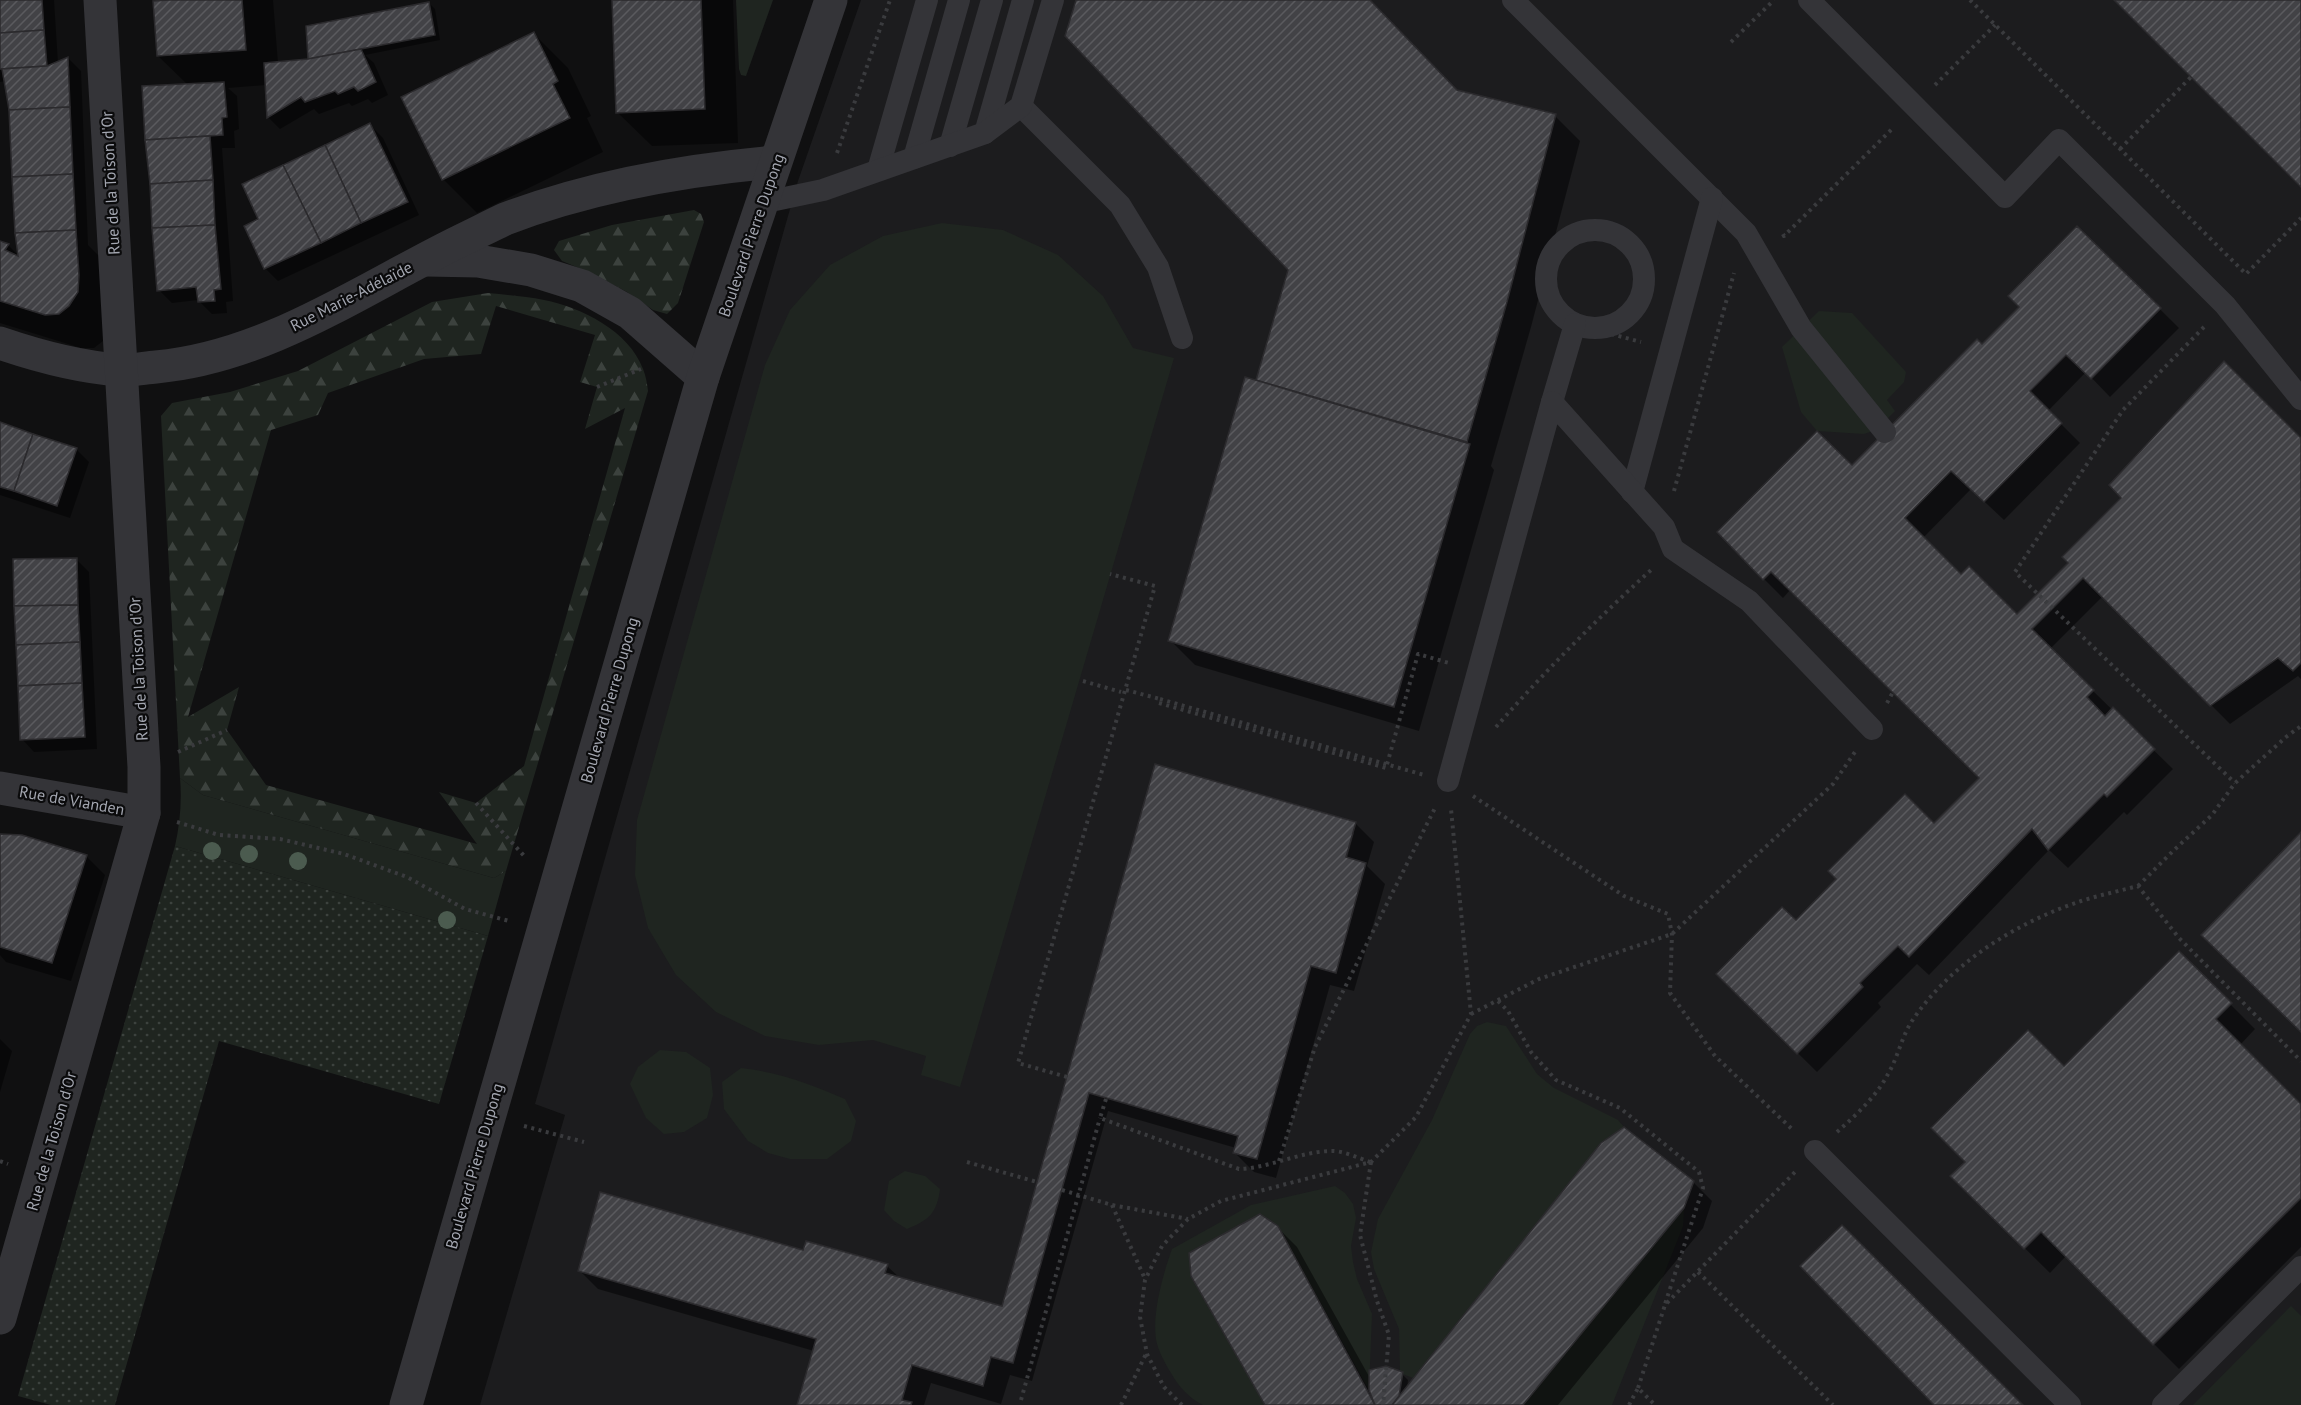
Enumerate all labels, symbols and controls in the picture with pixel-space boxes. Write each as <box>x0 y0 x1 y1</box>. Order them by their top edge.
street label: Rue de la Toison d'Or <box>96 110 124 255</box>
street label: Boulevard Pierre Dupong <box>714 151 788 319</box>
street label: Rue Marie-Adélaïde <box>287 257 415 335</box>
street label: Rue de la Toison d'Or <box>124 596 152 741</box>
street label: Boulevard Pierre Dupong <box>576 615 642 785</box>
street label: Rue de Vianden <box>18 781 126 819</box>
street label: Rue de la Toison d'Or <box>22 1069 81 1213</box>
street label: Boulevard Pierre Dupong <box>441 1081 507 1251</box>

